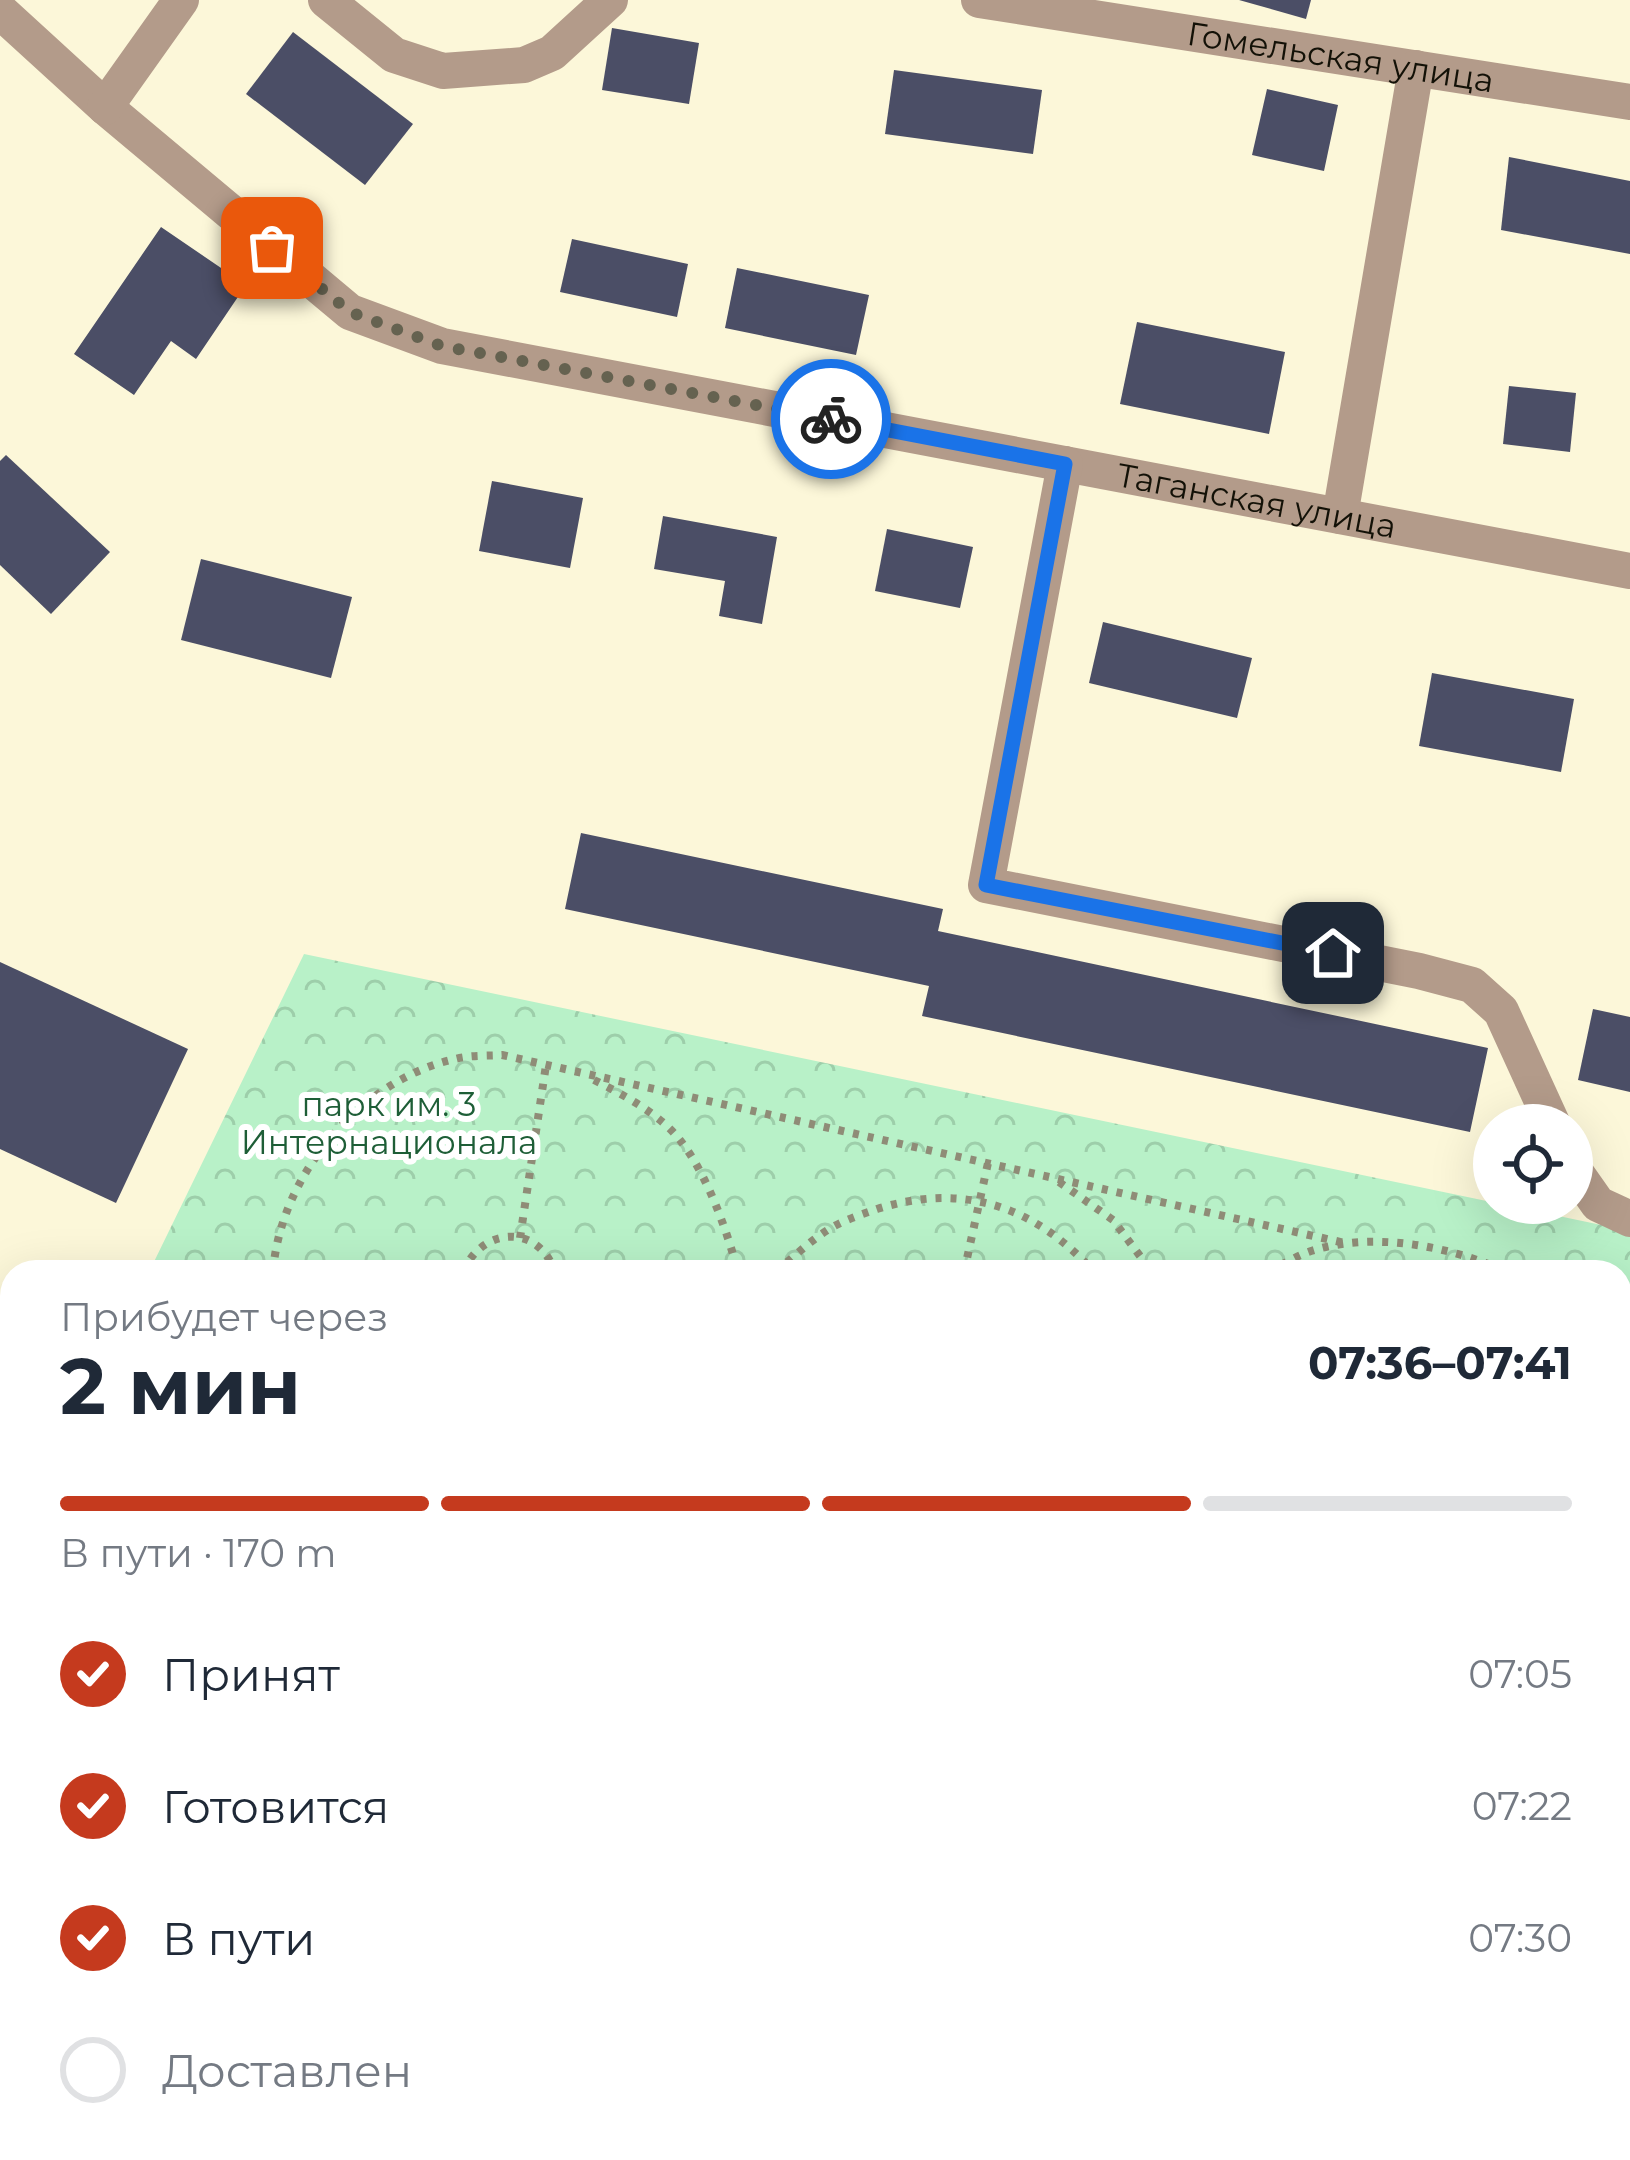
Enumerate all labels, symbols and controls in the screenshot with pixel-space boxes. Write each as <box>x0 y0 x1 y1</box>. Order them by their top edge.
street label: Гомельская улица <box>1184 13 1497 100</box>
pin <box>221 197 323 299</box>
icon: bag <box>239 215 305 281</box>
courier <box>771 359 891 479</box>
icon: bike <box>798 386 864 452</box>
street label: Таганская улица <box>1114 454 1400 546</box>
pin <box>1282 902 1384 1004</box>
icon: home <box>1300 920 1366 986</box>
park label: парк им. 3 Интернационала <box>241 1084 537 1162</box>
map controls <box>1473 1104 1593 1224</box>
button: locate <box>1473 1104 1593 1224</box>
text: Прибудет через <box>60 1293 388 1341</box>
text: 07:36–07:41 <box>1308 1335 1572 1390</box>
text: 2 мин <box>60 1338 301 1434</box>
text: В пути · 170 m <box>60 1529 337 1577</box>
icon: check <box>60 1641 126 1707</box>
text: Принят <box>162 1647 340 1702</box>
text: 07:05 <box>1468 1650 1572 1698</box>
icon: check <box>60 1773 126 1839</box>
text: Готовится <box>162 1779 389 1834</box>
text: 07:22 <box>1472 1782 1572 1830</box>
icon: check <box>60 1905 126 1971</box>
text: В пути <box>162 1911 315 1966</box>
text: 07:30 <box>1468 1914 1572 1962</box>
text: Доставлен <box>162 2043 412 2098</box>

